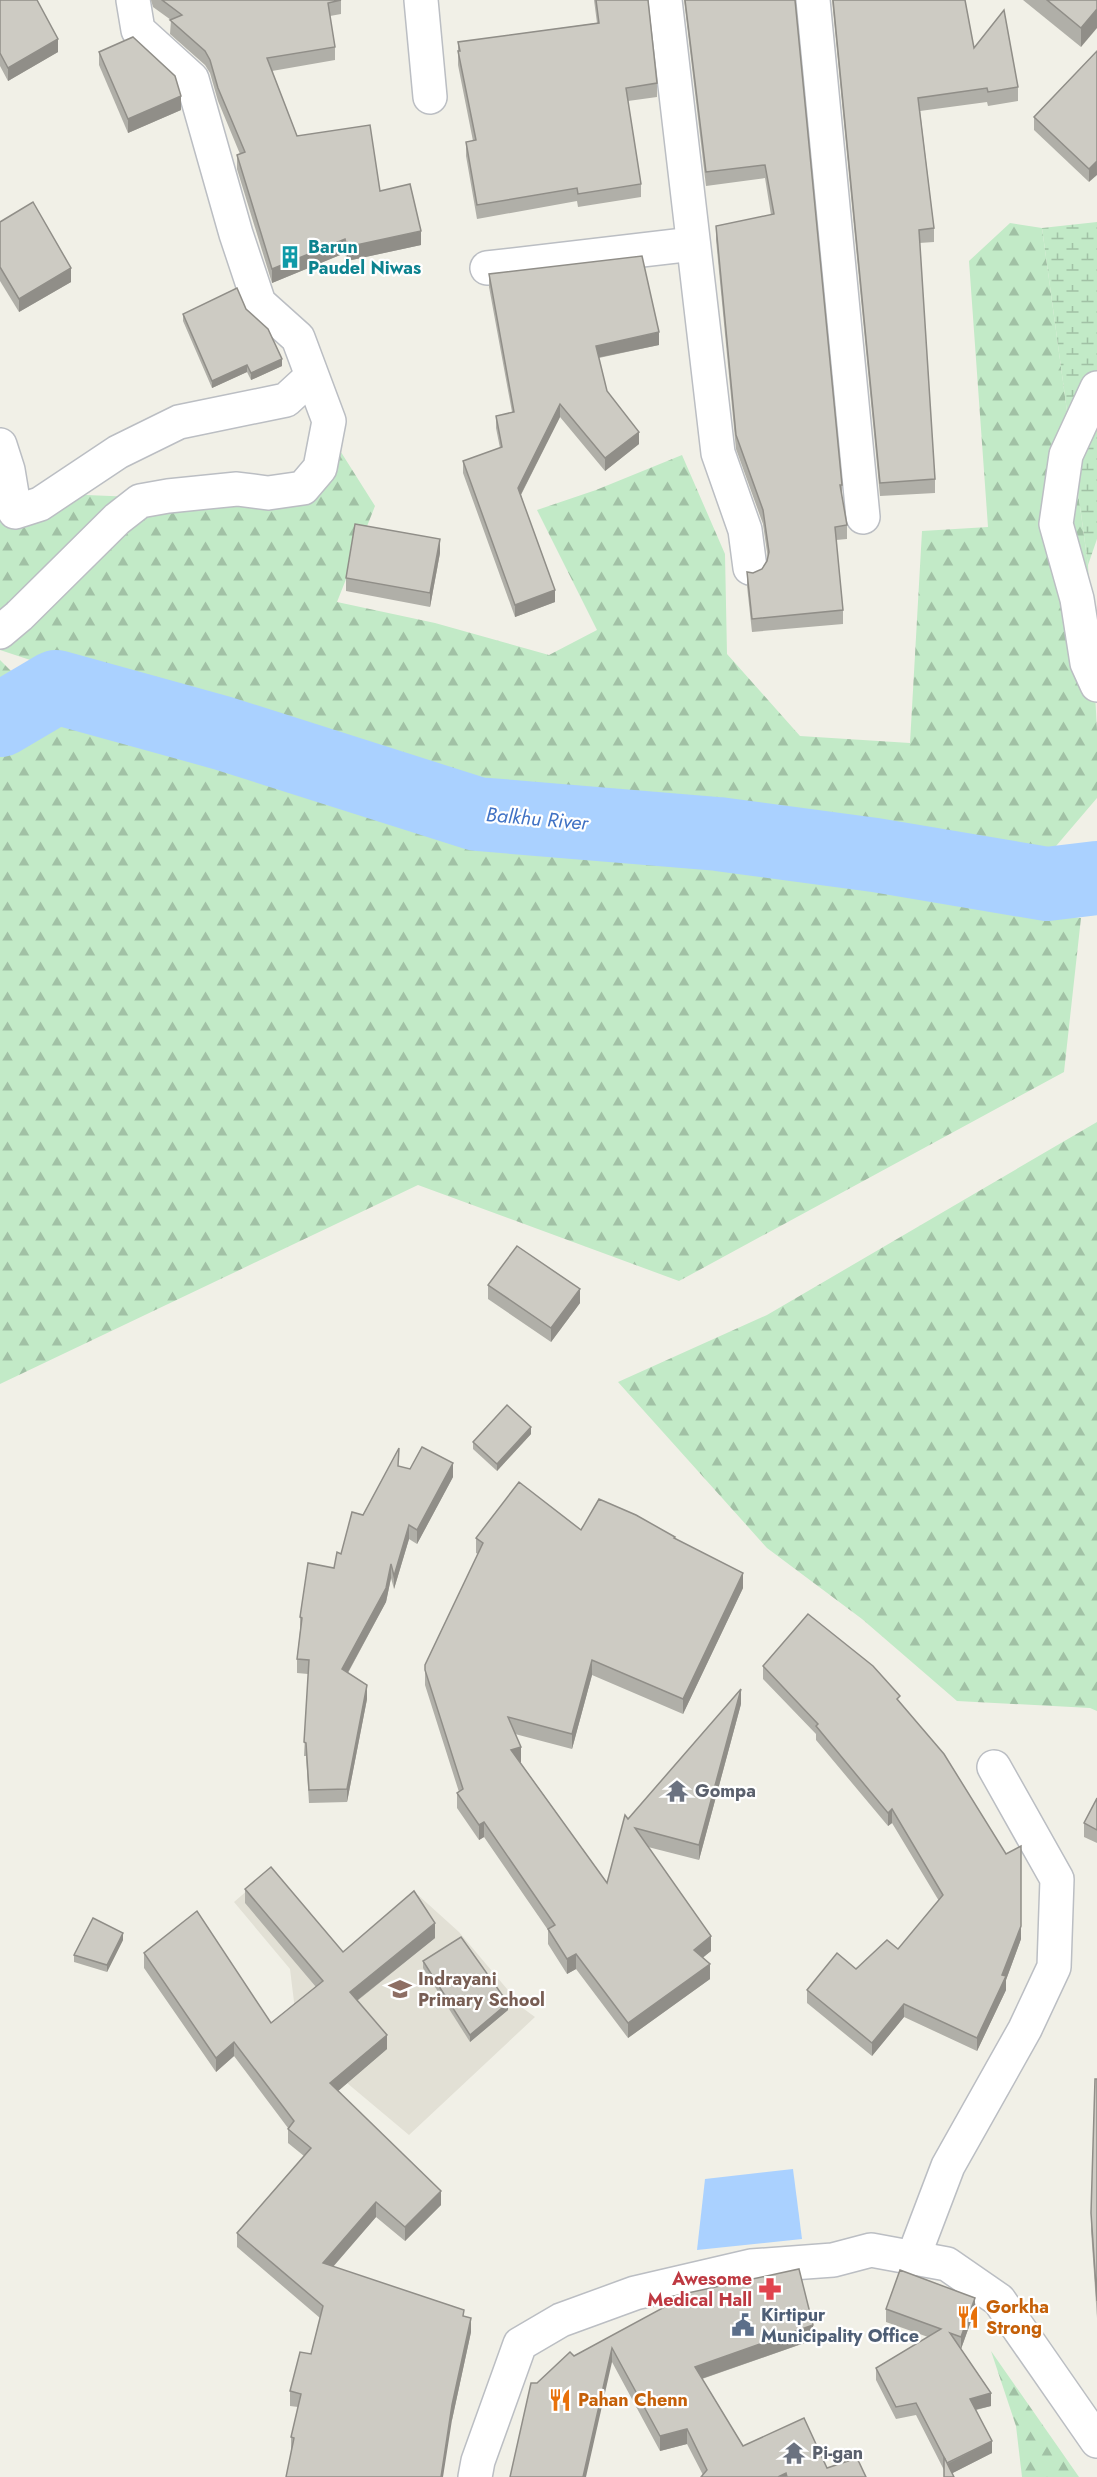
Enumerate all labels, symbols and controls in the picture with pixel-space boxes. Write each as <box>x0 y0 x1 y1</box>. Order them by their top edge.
place label: Barun Paudel Niwas <box>308 234 421 281</box>
building icon: Barun Paudel Niwas <box>277 244 303 270</box>
water label: Balkhu River <box>485 800 590 838</box>
temple icon: Gompa <box>664 1778 690 1804</box>
place label: Gompa <box>695 1778 756 1804</box>
place label: Indrayani Primary School <box>418 1966 545 2013</box>
school or university icon: Indrayani Primary School <box>387 1976 413 2002</box>
place label: Awesome Medical Hall <box>647 2266 752 2313</box>
pharmacy icon: Awesome Medical Hall <box>757 2276 783 2302</box>
place label: Gorkha Strong <box>986 2294 1049 2341</box>
place label: Kirtipur Municipality Office <box>761 2302 919 2349</box>
restaurant icon: Gorkha Strong <box>955 2304 981 2330</box>
public building icon: Kirtipur Municipality Office <box>730 2312 756 2338</box>
restaurant icon: Pahan Chenn <box>547 2387 573 2413</box>
place label: Pahan Chenn <box>578 2387 688 2413</box>
temple icon: Pi-gan <box>781 2440 807 2466</box>
place label: Pi-gan <box>812 2440 863 2466</box>

